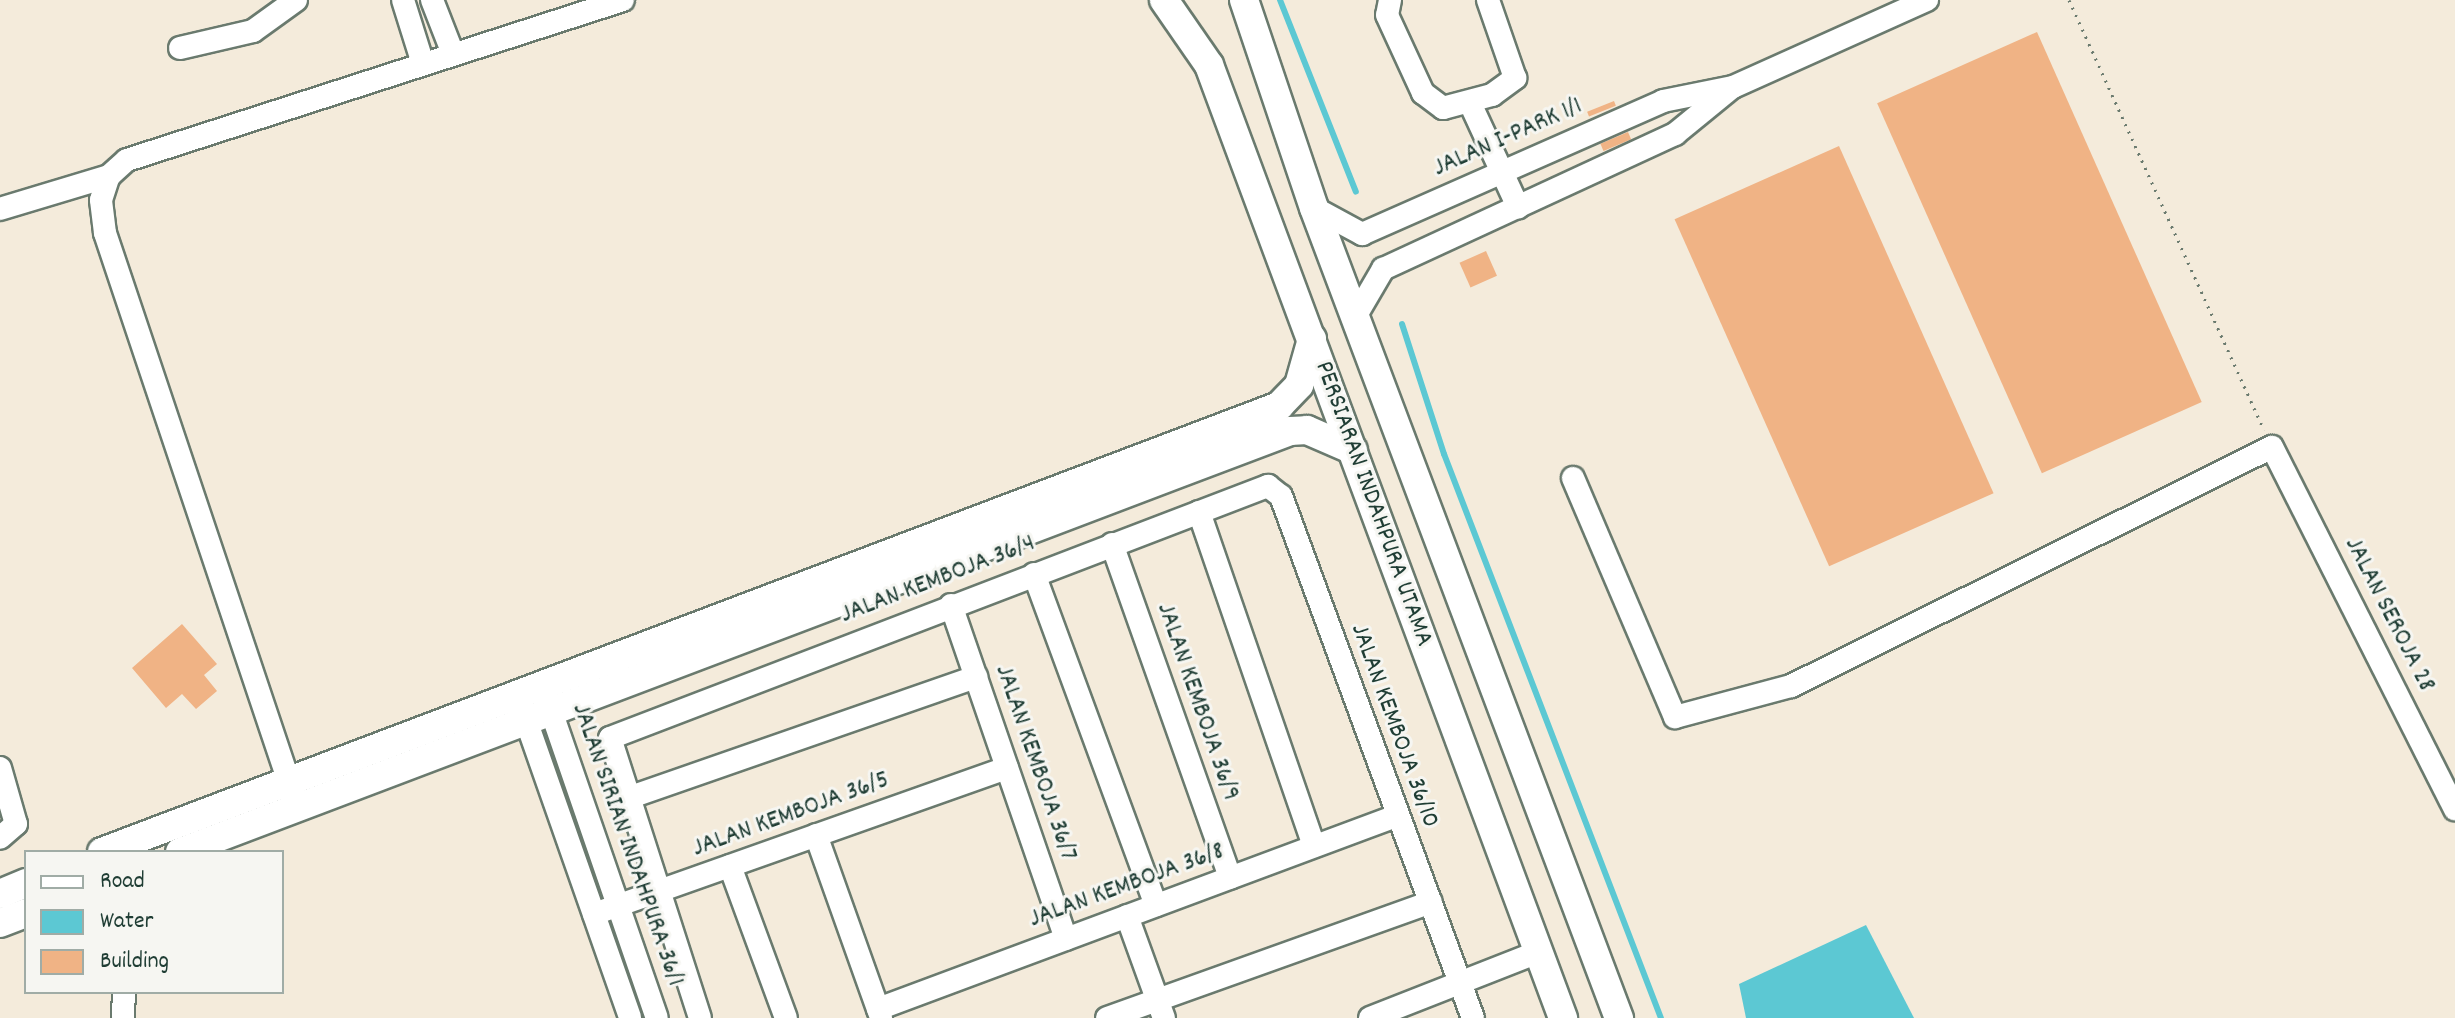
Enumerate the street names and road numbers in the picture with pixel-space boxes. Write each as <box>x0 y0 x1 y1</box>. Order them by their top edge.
street label: JALAN I-PARK 1/1 <box>1429 91 1587 185</box>
street label: PERSIARAN INDAHPURA UTAMA <box>1307 357 1439 651</box>
street label: JALAN KEMBOJA 36/4 <box>836 529 1040 631</box>
street label: JALAN SEROJA 28 <box>2337 532 2441 698</box>
street label: JALAN KEMBOJA 36/9 <box>1149 599 1245 805</box>
street label: JALAN KEMBOJA 36/10 <box>1343 620 1445 832</box>
street label: JALAN KEMBOJA 36/7 <box>987 661 1083 865</box>
street label: JALAN SIRIAN INDAHPURA 36/1 <box>564 700 690 990</box>
street label: JALAN KEMBOJA 36/5 <box>688 765 894 865</box>
street label: JALAN KEMBOJA 36/8 <box>1025 836 1229 936</box>

